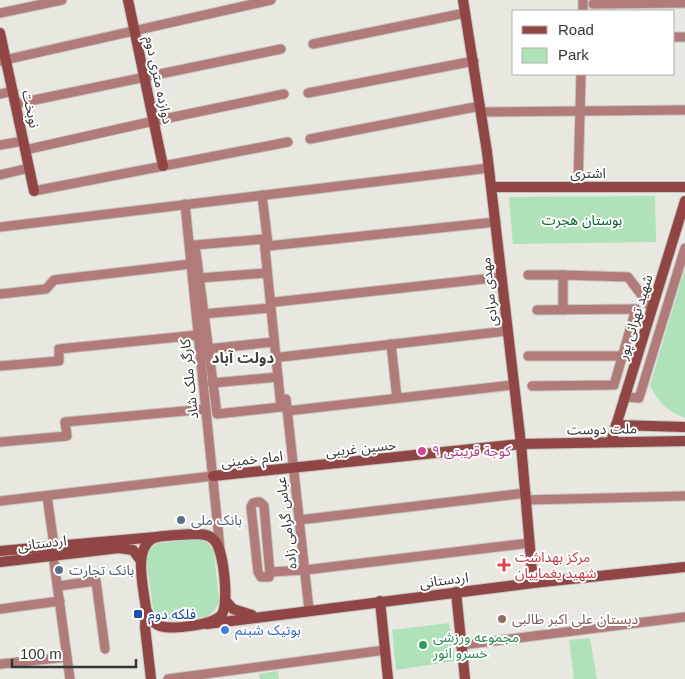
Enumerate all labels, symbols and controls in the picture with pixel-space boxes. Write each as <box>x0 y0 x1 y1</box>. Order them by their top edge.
legend <box>512 10 675 75</box>
text: Road <box>558 21 594 38</box>
street label: دوازده متری دوم <box>139 35 176 126</box>
text: Park <box>558 46 589 63</box>
street label: نوبخت <box>18 89 43 130</box>
street label: اشتری <box>570 165 606 182</box>
park label: بوستان هجرت <box>542 212 622 229</box>
street label: مهدی مرادی <box>477 256 502 327</box>
street label: شهید تهرانی پور <box>614 272 658 363</box>
street label: کارگر ملک شاد <box>177 338 202 420</box>
district label: دولت آباد <box>212 349 274 367</box>
street label: ملت دوست <box>567 420 637 439</box>
street label: حسین غریبی <box>325 436 397 461</box>
place label: ۹ کوجة قریبتی <box>432 443 511 460</box>
marker: ۹ کوجة قریبتی <box>416 445 428 457</box>
street label: امام خمینی <box>220 448 284 473</box>
street label: عباس گرامی زاده <box>272 476 301 570</box>
place label: بانک ملی <box>191 512 242 529</box>
marker: بانک ملی <box>175 514 187 526</box>
street label: اردستانی <box>17 532 67 555</box>
place label: مرکز بهداشت شهید یغماییان <box>515 549 596 582</box>
marker: مرکز بهداشت شهید یغماییان <box>497 558 511 572</box>
place label: بانک تجارت <box>69 562 135 579</box>
marker: بانک تجارت <box>53 564 65 576</box>
street label: اردستانی <box>419 569 469 592</box>
place label: فلکه دوم <box>148 606 196 625</box>
marker: فلکه دوم <box>132 608 144 620</box>
place label: دبستان علی اکبر طالبی <box>512 611 639 628</box>
marker: دبستان علی اکبر طالبی <box>496 613 508 625</box>
place label: بوتیک شبنم <box>235 622 301 641</box>
marker: بوتیک شبنم <box>219 624 231 636</box>
place label: مجموعه ورزشی خسرو انور <box>432 629 519 662</box>
scale bar <box>12 636 136 668</box>
marker: مجموعه ورزشی خسرو انور <box>417 639 429 651</box>
text: 100 m <box>20 645 62 662</box>

